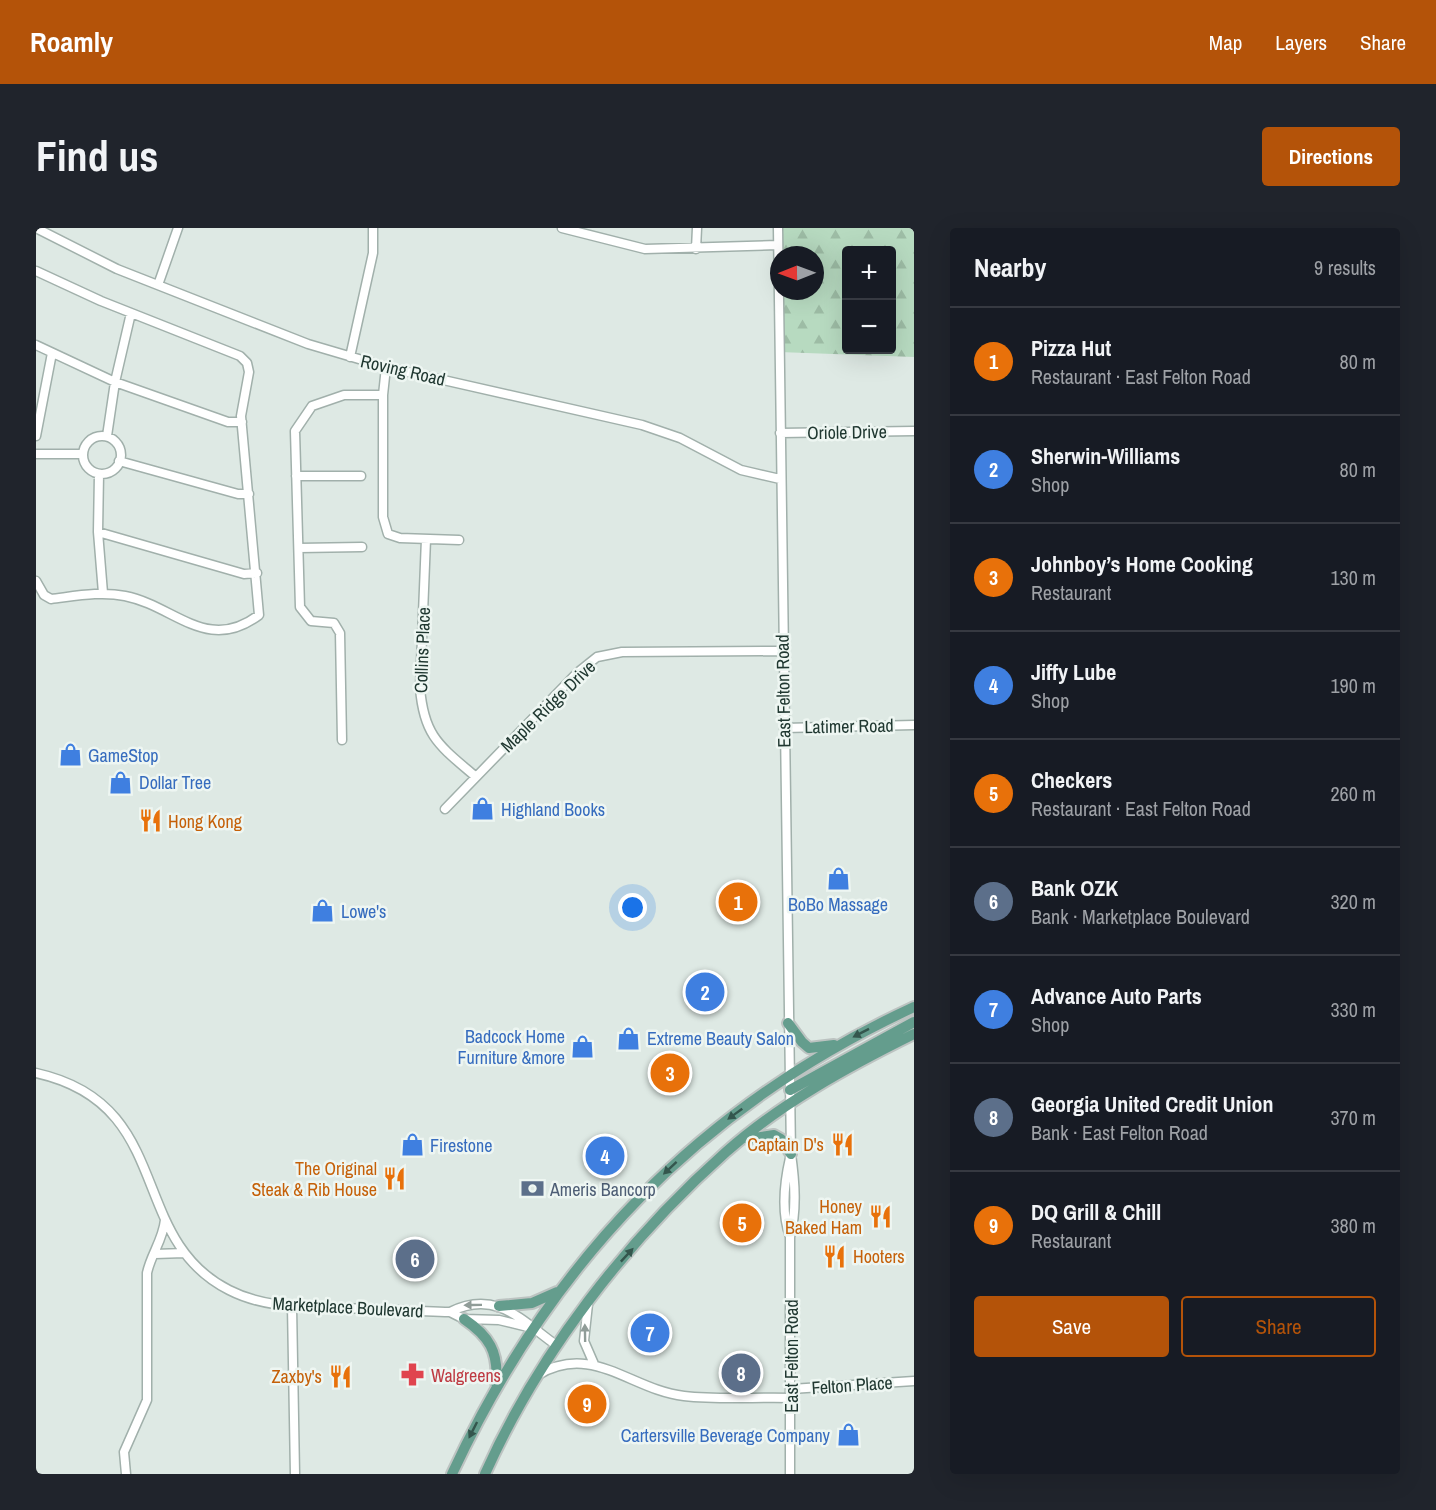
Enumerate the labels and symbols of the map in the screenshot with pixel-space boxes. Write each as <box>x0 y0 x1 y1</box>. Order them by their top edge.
north arrow <box>770 246 824 300</box>
street label: Roving Road <box>358 348 448 392</box>
street label: Oriole Drive <box>807 419 887 445</box>
street label: Collins Place <box>408 607 436 693</box>
street label: East Felton Road <box>770 634 796 748</box>
street label: Maple Ridge Drive <box>495 654 601 758</box>
street label: Latimer Road <box>804 713 894 739</box>
shop icon: GameStop <box>57 742 83 768</box>
place label: GameStop <box>88 743 159 768</box>
shop icon: Dollar Tree <box>108 769 134 795</box>
place label: Dollar Tree <box>139 770 211 795</box>
shop icon: Highland Books <box>470 796 496 822</box>
place label: Highland Books <box>501 797 605 822</box>
restaurant icon: Hong Kong <box>137 808 163 834</box>
place label: Hong Kong <box>168 809 243 834</box>
shop icon: BoBo Massage <box>825 865 851 891</box>
pin: 1 <box>718 880 758 924</box>
place label: BoBo Massage <box>788 892 888 917</box>
your location <box>618 893 647 922</box>
shop icon: Lowe's <box>310 898 336 924</box>
place label: Lowe's <box>341 899 387 924</box>
pin: 2 <box>686 970 724 1014</box>
place label: Badcock Home Furniture &more <box>458 1024 565 1070</box>
shop icon: Extreme Beauty Salon <box>616 1025 642 1051</box>
place label: Extreme Beauty Salon <box>647 1026 794 1051</box>
one-way arrow <box>853 1028 870 1038</box>
shop icon: Badcock Home Furniture &more <box>570 1033 596 1059</box>
pin: 3 <box>650 1050 690 1096</box>
one-way arrow <box>727 1108 743 1120</box>
restaurant icon: Captain D's <box>829 1131 855 1157</box>
shop icon: Firestone <box>399 1132 425 1158</box>
place label: Captain D's <box>747 1132 824 1157</box>
place label: Firestone <box>430 1133 492 1158</box>
pin: 4 <box>586 1134 624 1178</box>
place label: The Original Steak & Rib House <box>251 1156 377 1202</box>
one-way arrow <box>662 1161 677 1175</box>
restaurant icon: The Original Steak & Rib House <box>382 1165 408 1191</box>
bank icon: Ameris Bancorp <box>519 1176 545 1202</box>
place label: Ameris Bancorp <box>549 1177 656 1202</box>
place label: Honey Baked Ham <box>785 1194 863 1240</box>
pin: 5 <box>722 1200 762 1246</box>
restaurant icon: Honey Baked Ham <box>867 1203 893 1229</box>
pin: 6 <box>396 1236 434 1282</box>
restaurant icon: Hooters <box>822 1243 848 1269</box>
place label: Hooters <box>853 1244 905 1269</box>
one-way arrow <box>620 1247 634 1262</box>
street label: Marketplace Boulevard <box>272 1291 424 1323</box>
street label: East Felton Road <box>779 1299 804 1413</box>
one-way arrow <box>464 1300 483 1310</box>
pin: 7 <box>630 1310 670 1356</box>
one-way arrow <box>580 1323 590 1342</box>
pin: 8 <box>722 1350 760 1396</box>
pharmacy icon: Walgreens <box>400 1362 426 1388</box>
restaurant icon: Zaxby's <box>327 1363 353 1389</box>
place label: Walgreens <box>431 1363 501 1388</box>
place label: Zaxby's <box>272 1364 322 1389</box>
street label: Felton Place <box>811 1370 893 1400</box>
pin: 9 <box>568 1382 606 1426</box>
one-way arrow <box>468 1422 478 1439</box>
shop icon: Cartersville Beverage Company <box>835 1422 861 1448</box>
place label: Cartersville Beverage Company <box>621 1423 831 1448</box>

